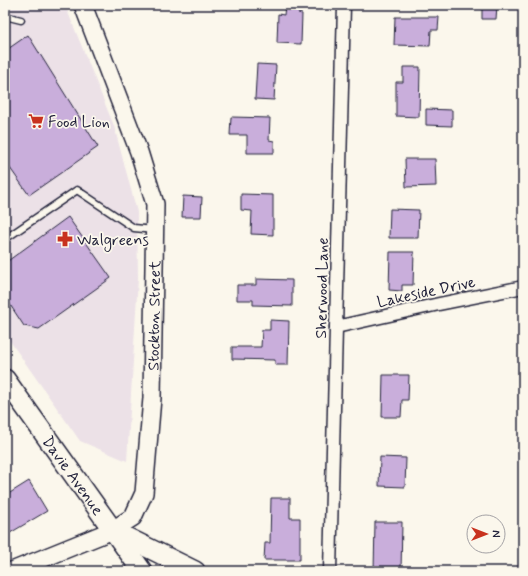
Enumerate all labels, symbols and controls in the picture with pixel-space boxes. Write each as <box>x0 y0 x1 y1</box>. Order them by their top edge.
supermarket icon: Food Lion <box>27 112 45 130</box>
place label: Food Lion <box>48 112 110 133</box>
pharmacy icon: Walgreens <box>56 230 74 248</box>
place label: Walgreens <box>77 230 149 252</box>
street label: Sherwood Lane <box>311 237 334 339</box>
street label: Stockton Street <box>143 260 166 371</box>
street label: Lakeside Drive <box>375 272 478 313</box>
street label: Davie Avenue <box>37 432 108 520</box>
north arrow <box>466 514 506 554</box>
text: N <box>488 530 502 538</box>

